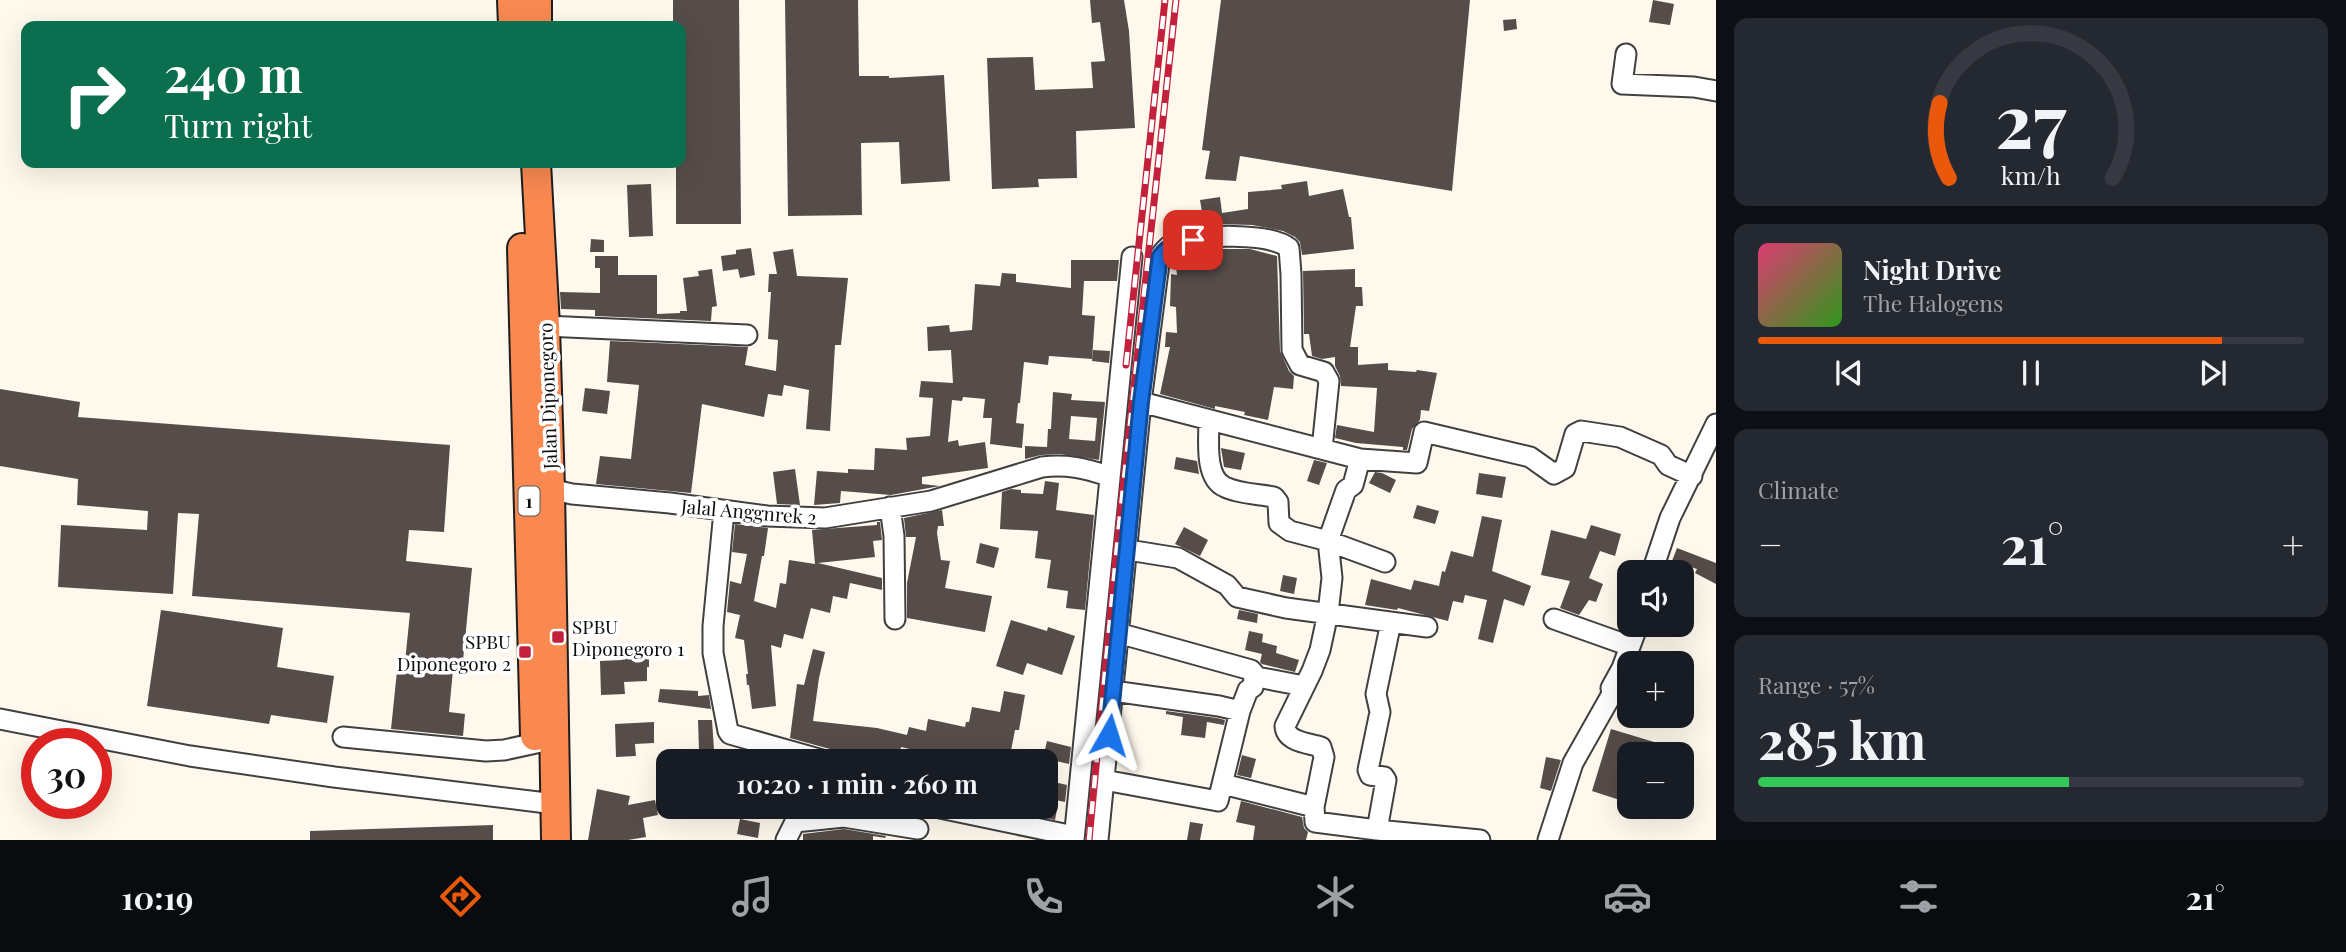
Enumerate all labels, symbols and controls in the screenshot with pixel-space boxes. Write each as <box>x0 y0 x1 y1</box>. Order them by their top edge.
text: 240 m <box>164 40 303 105</box>
icon: right <box>49 49 140 140</box>
text: 27 <box>1995 69 2067 166</box>
text: Turn right <box>164 103 312 146</box>
text: km/h <box>2001 158 2061 191</box>
pin <box>1163 210 1223 270</box>
icon: arrive <box>1174 221 1212 259</box>
text: Night Drive <box>1863 252 2001 287</box>
text: The Halogens <box>1863 287 2003 318</box>
street label: Jalan Diponegoro <box>531 322 563 471</box>
icon: previous <box>1830 354 1868 392</box>
icon: pause <box>2012 354 2050 392</box>
icon: next <box>2194 354 2232 392</box>
text: Climate <box>1758 474 1839 505</box>
road number: 1 <box>518 486 540 516</box>
street label: Jalal Anggnrek 2 <box>679 492 818 530</box>
text: 21° <box>2001 509 2064 578</box>
text: − <box>1758 518 1783 569</box>
text: + <box>2282 518 2304 569</box>
map controls <box>1617 560 1694 819</box>
button: sound <box>1617 560 1694 637</box>
place label: SPBU Diponegoro 1 <box>572 613 684 661</box>
place label: SPBU Diponegoro 2 <box>397 628 511 676</box>
marker: SPBU Diponegoro 1 <box>550 629 566 645</box>
marker: SPBU Diponegoro 2 <box>517 644 533 660</box>
button: + <box>1617 651 1694 728</box>
text: Range · 57% <box>1758 669 1875 700</box>
position arrow <box>1072 698 1146 772</box>
text: 285 km <box>1758 704 1926 773</box>
speed limit sign: 30 <box>21 728 112 819</box>
button: − <box>1617 742 1694 819</box>
text: 10:20 · 1 min · 260 m <box>736 766 978 801</box>
icon: directions <box>436 872 485 921</box>
icon: music <box>728 872 777 921</box>
icon: phone <box>1019 872 1068 921</box>
icon: climate <box>1311 872 1360 921</box>
icon: car <box>1603 872 1652 921</box>
icon: filters <box>1894 872 1943 921</box>
text: 10:19 <box>121 875 193 918</box>
text: 21° <box>2186 875 2225 918</box>

